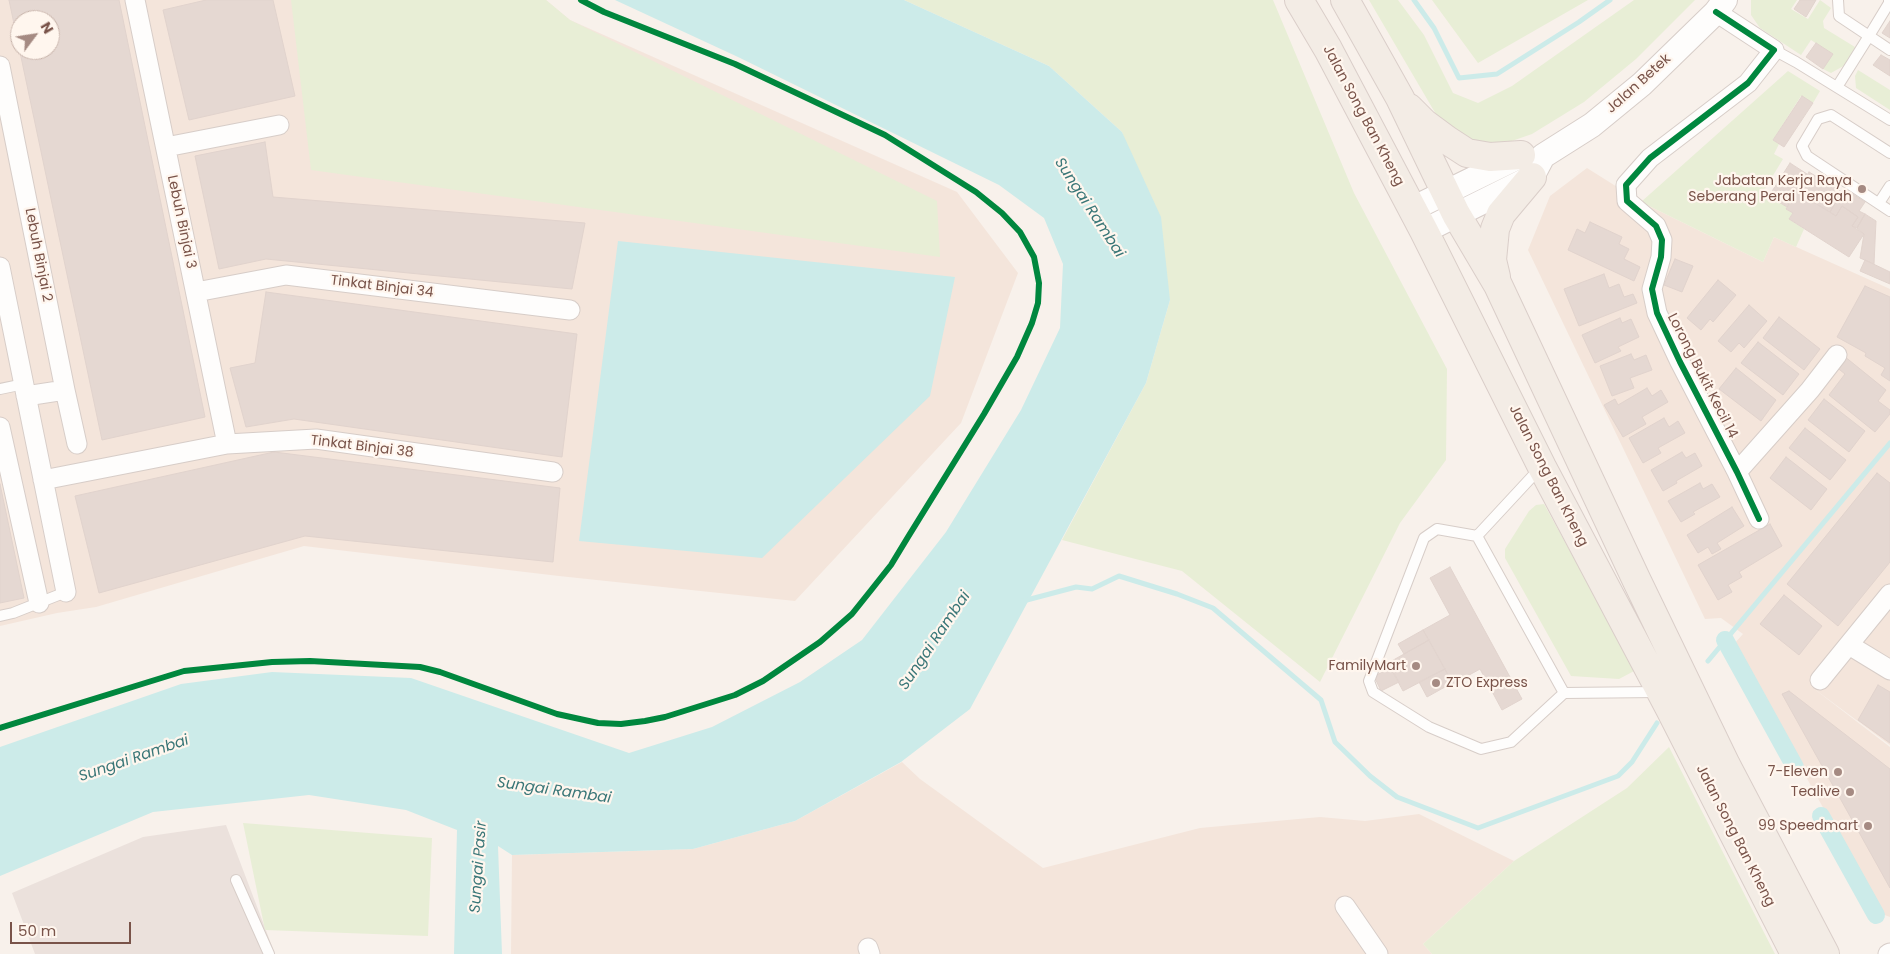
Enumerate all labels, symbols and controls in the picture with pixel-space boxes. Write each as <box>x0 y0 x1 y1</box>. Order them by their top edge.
north arrow <box>10 10 60 60</box>
text: N <box>36 18 58 37</box>
street label: Jalan Song Ban Kheng <box>1319 43 1407 189</box>
street label: Jalan Betek <box>1603 51 1675 117</box>
water label: Sungai Rambai <box>1050 155 1128 261</box>
place label: Jabatan Kerja Raya Seberang Perai Tengah <box>1688 173 1852 206</box>
street label: Lebuh Binjai 3 <box>163 174 199 270</box>
marker: Jabatan Kerja Raya Seberang Perai Tengah <box>1856 183 1868 195</box>
street label: Lebuh Binjai 2 <box>21 207 55 303</box>
street label: Tinkat Binjai 34 <box>330 272 434 302</box>
street label: Lorong Bukit Kecil 14 <box>1663 311 1741 441</box>
street label: Jalan Song Ban Kheng <box>1505 402 1591 550</box>
street label: Tinkat Binjai 38 <box>310 432 414 462</box>
water label: Sungai Rambai <box>895 588 975 694</box>
place label: FamilyMart <box>1328 658 1406 674</box>
marker: FamilyMart <box>1410 660 1422 672</box>
place label: ZTO Express <box>1446 675 1528 691</box>
marker: ZTO Express <box>1430 677 1442 689</box>
water label: Sungai Rambai <box>77 732 191 786</box>
street label: Jalan Song Ban Kheng <box>1692 762 1778 910</box>
place label: 7-Eleven <box>1768 764 1828 780</box>
marker: 7-Eleven <box>1832 766 1844 778</box>
water label: Sungai Rambai <box>496 774 612 808</box>
place label: Tealive <box>1791 784 1840 800</box>
marker: Tealive <box>1844 786 1856 798</box>
place label: 99 Speedmart <box>1758 818 1858 834</box>
water label: Sungai Pasir <box>467 820 491 914</box>
marker: 99 Speedmart <box>1862 820 1874 832</box>
scale bar <box>12 912 134 944</box>
text: 50 m <box>18 920 56 941</box>

